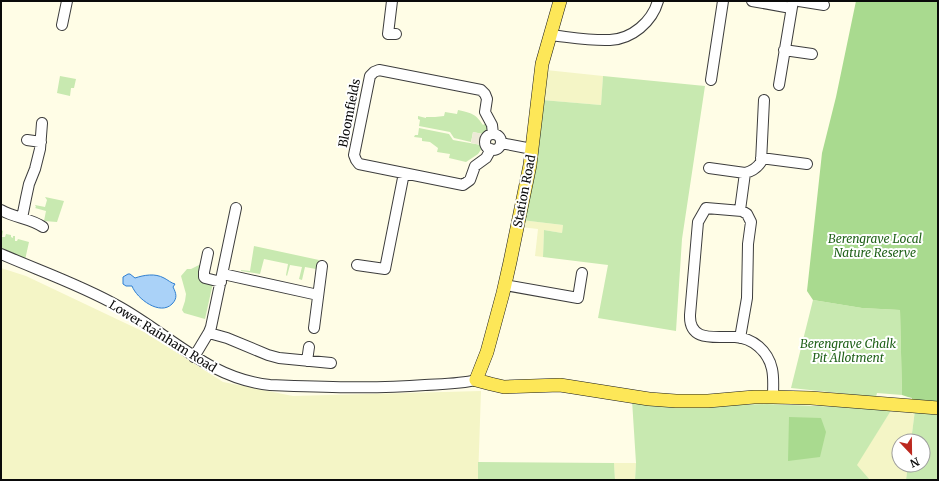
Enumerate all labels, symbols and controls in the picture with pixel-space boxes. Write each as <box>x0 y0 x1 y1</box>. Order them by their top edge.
street label: Bloomfields <box>335 77 363 149</box>
street label: Station Road <box>510 153 538 229</box>
park label: Berengrave Local Nature Reserve <box>828 231 923 260</box>
street label: Lower Rainham Road <box>106 297 220 375</box>
park label: Berengrave Chalk Pit Allotment <box>800 336 897 365</box>
north arrow <box>891 433 931 473</box>
text: N <box>908 454 921 471</box>

